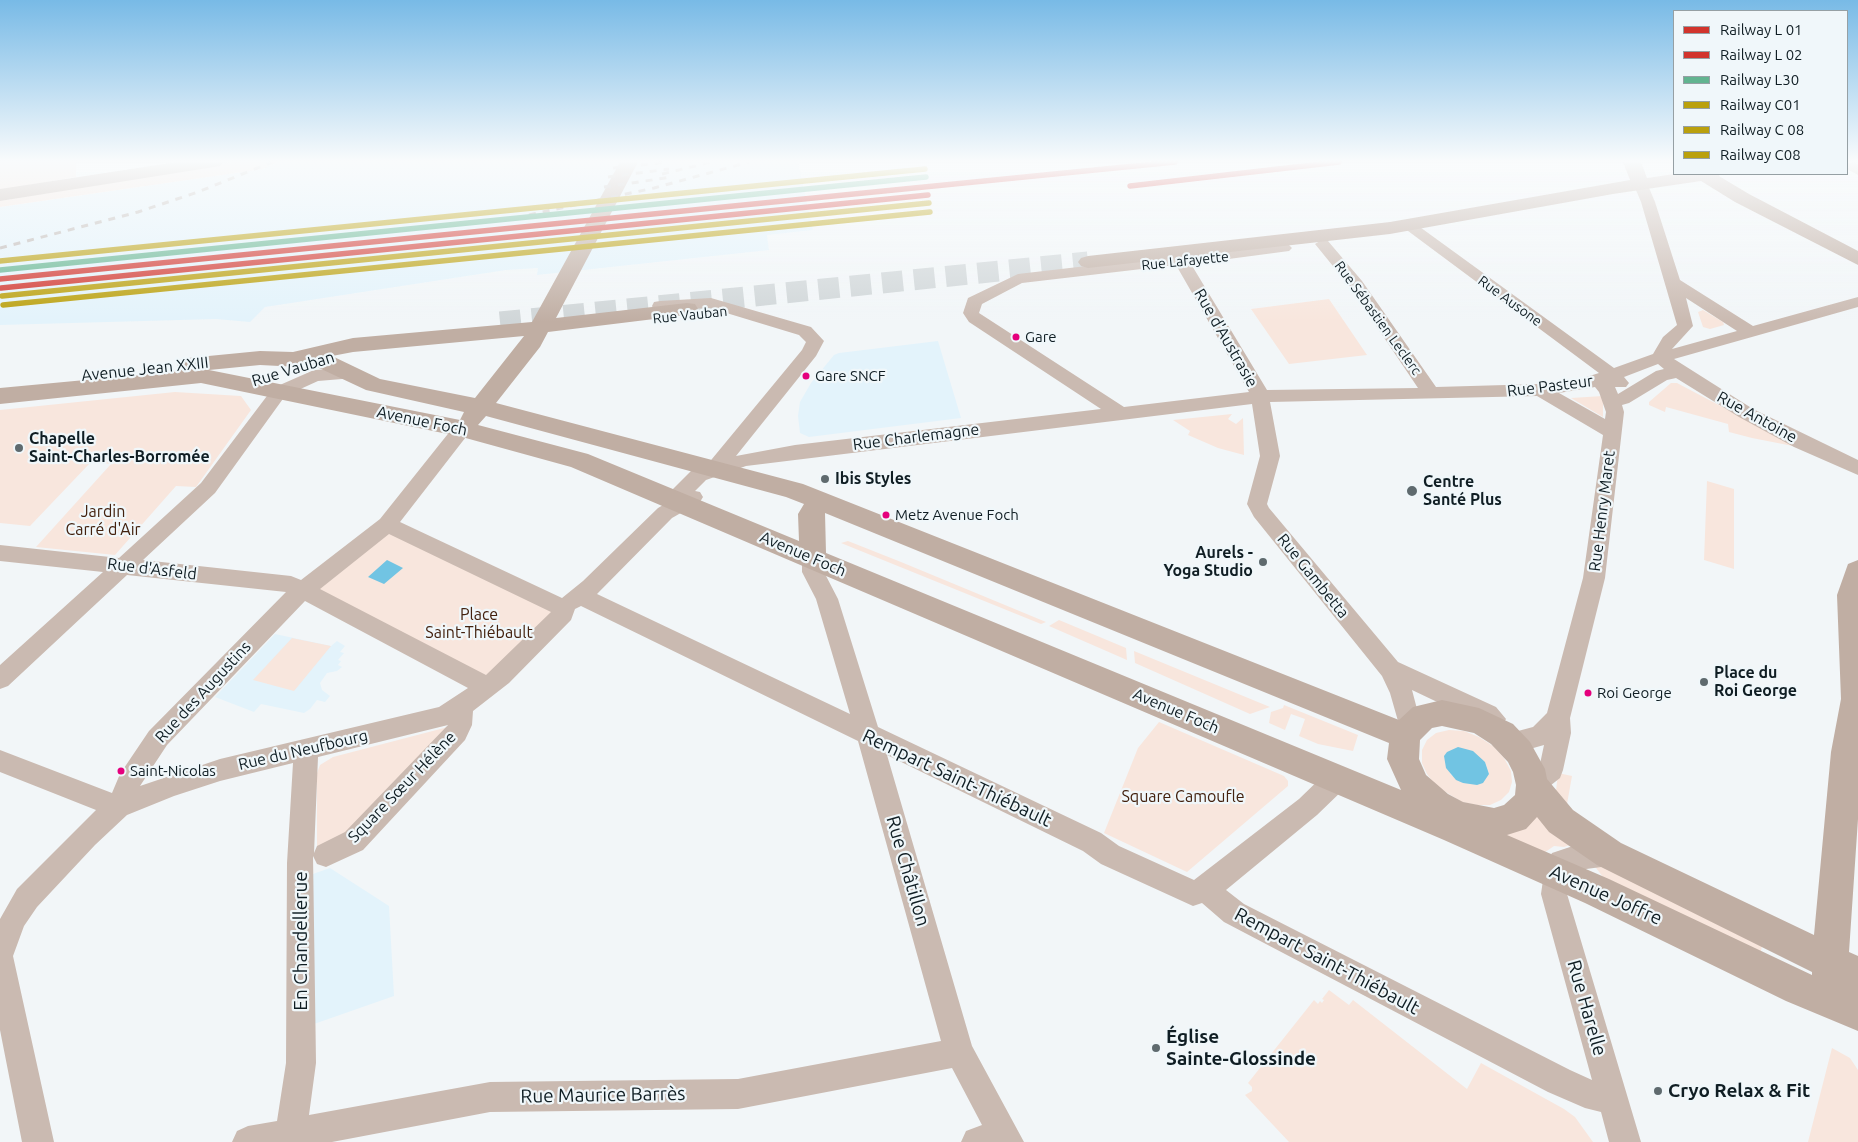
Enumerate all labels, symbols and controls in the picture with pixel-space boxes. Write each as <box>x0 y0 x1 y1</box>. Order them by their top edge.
legend <box>1673 10 1848 175</box>
text: Railway L 01 <box>1720 21 1803 38</box>
text: Railway L 02 <box>1720 46 1803 63</box>
text: Railway L30 <box>1720 71 1799 88</box>
text: Railway C01 <box>1720 96 1801 113</box>
text: Railway C 08 <box>1720 121 1804 138</box>
text: Railway C08 <box>1720 146 1801 163</box>
street label: Rue Lafayette <box>1141 248 1229 274</box>
street label: Rue Sébastien Leclerc <box>1331 258 1425 378</box>
street label: Rue Ausone <box>1475 272 1545 330</box>
street label: Rue d'Austrasie <box>1190 285 1262 391</box>
street label: Rue Vauban <box>652 303 728 327</box>
place label: Gare <box>1025 328 1057 346</box>
marker: Gare <box>1011 332 1021 342</box>
street label: Rue Vauban <box>249 347 337 391</box>
street label: Avenue Jean XXIII <box>81 353 209 385</box>
place label: Gare SNCF <box>815 367 886 385</box>
marker: Gare SNCF <box>801 371 811 381</box>
street label: Rue Pasteur <box>1506 371 1594 401</box>
street label: Rue Antoine <box>1714 387 1800 447</box>
street label: Avenue Foch <box>375 402 469 440</box>
street label: Rue Charlemagne <box>852 420 980 454</box>
place label: Chapelle Saint-Charles-Borromée <box>29 429 210 467</box>
marker: Chapelle Saint-Charles-Borromée <box>13 442 25 454</box>
street label: Rue Henry Maret <box>1585 449 1619 573</box>
place label: Ibis Styles <box>835 469 911 489</box>
place label: Centre Santé Plus <box>1423 472 1502 510</box>
marker: Ibis Styles <box>819 473 831 485</box>
marker: Centre Santé Plus <box>1405 484 1419 498</box>
park label: Jardin Carré d'Air <box>65 502 141 540</box>
place label: Metz Avenue Foch <box>895 506 1019 524</box>
marker: Metz Avenue Foch <box>881 510 891 520</box>
street label: Avenue Foch <box>757 527 849 581</box>
street label: Rue Gambetta <box>1273 530 1353 622</box>
place label: Aurels - Yoga Studio <box>1163 543 1253 581</box>
street label: Rue d'Asfeld <box>106 554 198 584</box>
marker: Aurels - Yoga Studio <box>1257 556 1269 568</box>
park label: Place Saint-Thiébault <box>425 605 533 643</box>
street label: Rue des Augustins <box>151 637 255 747</box>
place label: Place du Roi George <box>1714 663 1797 701</box>
marker: Place du Roi George <box>1698 676 1710 688</box>
street label: Avenue Foch <box>1130 684 1222 738</box>
place label: Roi George <box>1597 684 1672 702</box>
marker: Roi George <box>1583 688 1593 698</box>
street label: Rempart Saint-Thiébault <box>859 724 1055 832</box>
street label: Rue du Neufbourg <box>236 726 370 774</box>
street label: Square Sœur Hélène <box>344 727 460 847</box>
place label: Saint-Nicolas <box>130 762 216 780</box>
marker: Saint-Nicolas <box>116 766 126 776</box>
park label: Square Camoufle <box>1121 787 1245 807</box>
street label: Rue Châtillon <box>881 813 935 929</box>
street label: Avenue Joffre <box>1546 860 1666 930</box>
street label: En Chandellerue <box>290 871 312 1011</box>
street label: Rempart Saint-Thiébault <box>1231 903 1423 1019</box>
street label: Rue Harelle <box>1562 957 1612 1059</box>
place label: Église Sainte-Glossinde <box>1166 1026 1316 1070</box>
marker: Église Sainte-Glossinde <box>1150 1042 1162 1054</box>
place label: Cryo Relax & Fit <box>1668 1080 1810 1102</box>
street label: Rue Maurice Barrès <box>520 1082 686 1108</box>
marker: Cryo Relax & Fit <box>1652 1085 1664 1097</box>

